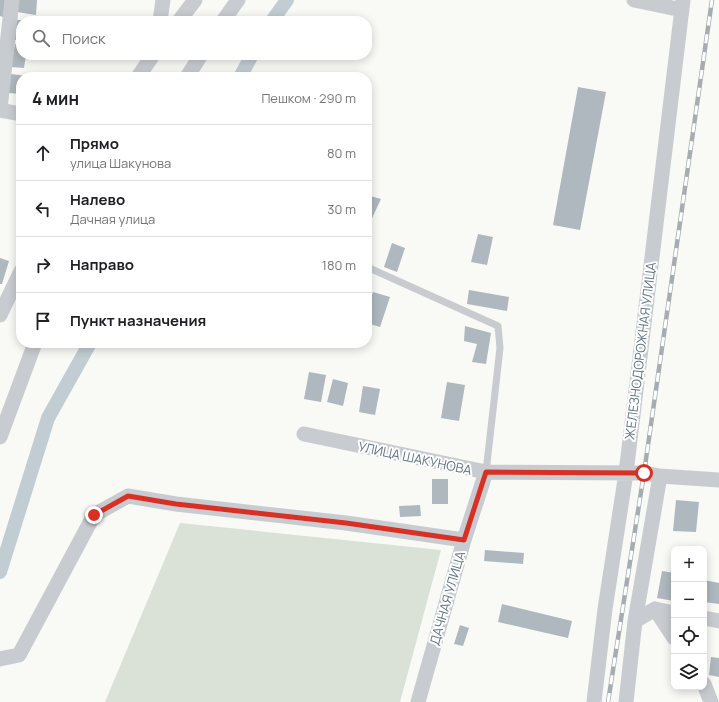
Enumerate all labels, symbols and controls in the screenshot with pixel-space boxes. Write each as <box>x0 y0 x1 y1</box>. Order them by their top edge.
search box <box>16 16 372 60</box>
icon: search <box>30 27 52 49</box>
text: Поиск <box>62 28 106 49</box>
text: 4 мин <box>32 87 79 110</box>
text: Пешком · 290 m <box>261 89 356 107</box>
text: Прямо <box>70 133 119 154</box>
icon: ahead <box>32 142 54 164</box>
text: 80 m <box>327 144 356 162</box>
text: улица Шакунова <box>70 154 171 172</box>
text: Налево <box>70 189 125 210</box>
icon: left <box>32 198 54 220</box>
text: 30 m <box>327 200 356 218</box>
text: Дачная улица <box>70 210 155 228</box>
icon: right <box>32 254 54 276</box>
text: Направо <box>70 254 134 275</box>
text: 180 m <box>322 256 356 274</box>
street label: ЖЕЛЕЗНОДОРОЖНАЯ УЛИЦА <box>620 261 660 441</box>
icon: arrive <box>32 310 54 332</box>
text: Пункт назначения <box>70 310 206 331</box>
street label: УЛИЦА ШАКУНОВА <box>357 437 473 479</box>
route start <box>635 464 653 482</box>
route end <box>85 506 103 524</box>
map controls <box>671 546 707 690</box>
button: + <box>671 546 707 582</box>
street label: ДАЧНАЯ УЛИЦА <box>425 549 469 647</box>
button: − <box>671 582 707 618</box>
button: locate <box>671 618 707 654</box>
button: layers <box>671 654 707 690</box>

